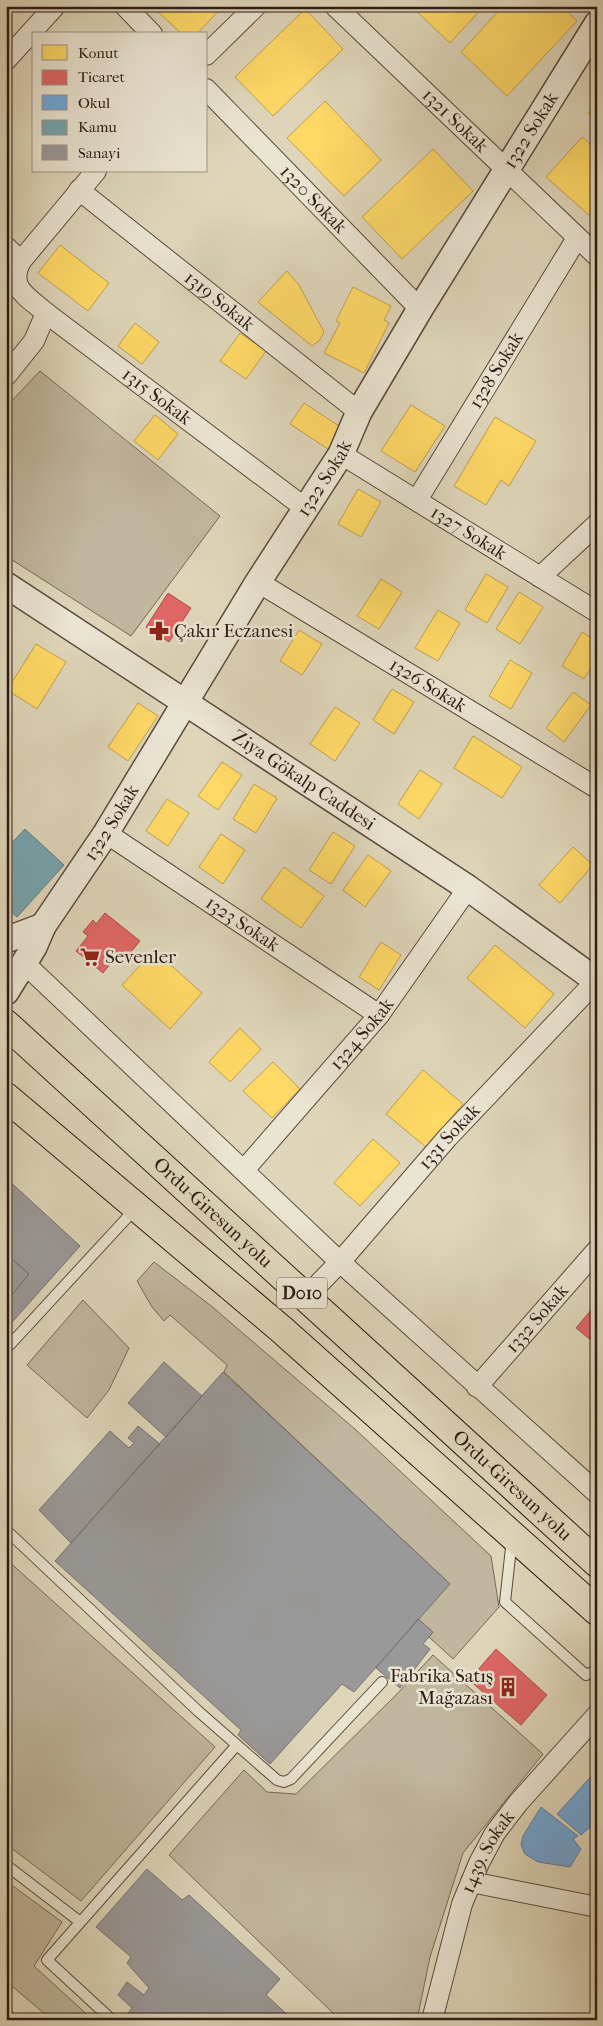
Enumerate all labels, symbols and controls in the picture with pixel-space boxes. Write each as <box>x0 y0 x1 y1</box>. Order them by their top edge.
legend <box>32 32 208 172</box>
text: Konut <box>78 44 119 62</box>
text: Ticaret <box>78 68 125 86</box>
street label: 1321 Sokak <box>418 84 493 157</box>
street label: 1322 Sokak <box>499 88 563 173</box>
text: Okul <box>78 94 110 112</box>
text: Kamu <box>78 118 117 136</box>
text: Sanayi <box>78 144 121 162</box>
street label: 1320 Sokak <box>275 161 352 238</box>
street label: 1319 Sokak <box>180 267 259 336</box>
street label: 1328 Sokak <box>465 328 528 413</box>
street label: 1315 Sokak <box>118 363 196 430</box>
street label: 1322 Sokak <box>292 437 357 521</box>
street label: 1327 Sokak <box>427 501 511 565</box>
pharmacy icon: Çakır Eczanesi <box>148 620 170 642</box>
place label: Çakır Eczanesi <box>174 620 294 643</box>
street label: 1326 Sokak <box>385 654 471 717</box>
street label: Ziya Gökalp Caddesi <box>228 725 380 835</box>
street label: 1322 Sokak <box>79 780 144 865</box>
street label: 1323 Sokak <box>201 892 284 957</box>
supermarket icon: Sevenler <box>79 946 101 968</box>
place label: Sevenler <box>105 946 177 968</box>
street label: 1324 Sokak <box>325 994 399 1074</box>
street label: 1331 Sokak <box>414 1099 485 1174</box>
street label: Ordu-Giresun yolu <box>149 1153 277 1273</box>
road number: D010 <box>277 1278 327 1309</box>
street label: 1332 Sokak <box>501 1280 573 1357</box>
street label: Ordu-Giresun yolu <box>448 1426 576 1546</box>
place label: Fabrika Satış Mağazası <box>390 1665 493 1709</box>
building icon: Fabrika Satış Mağazası <box>497 1676 519 1698</box>
street label: 1439. Sokak <box>457 1806 519 1897</box>

